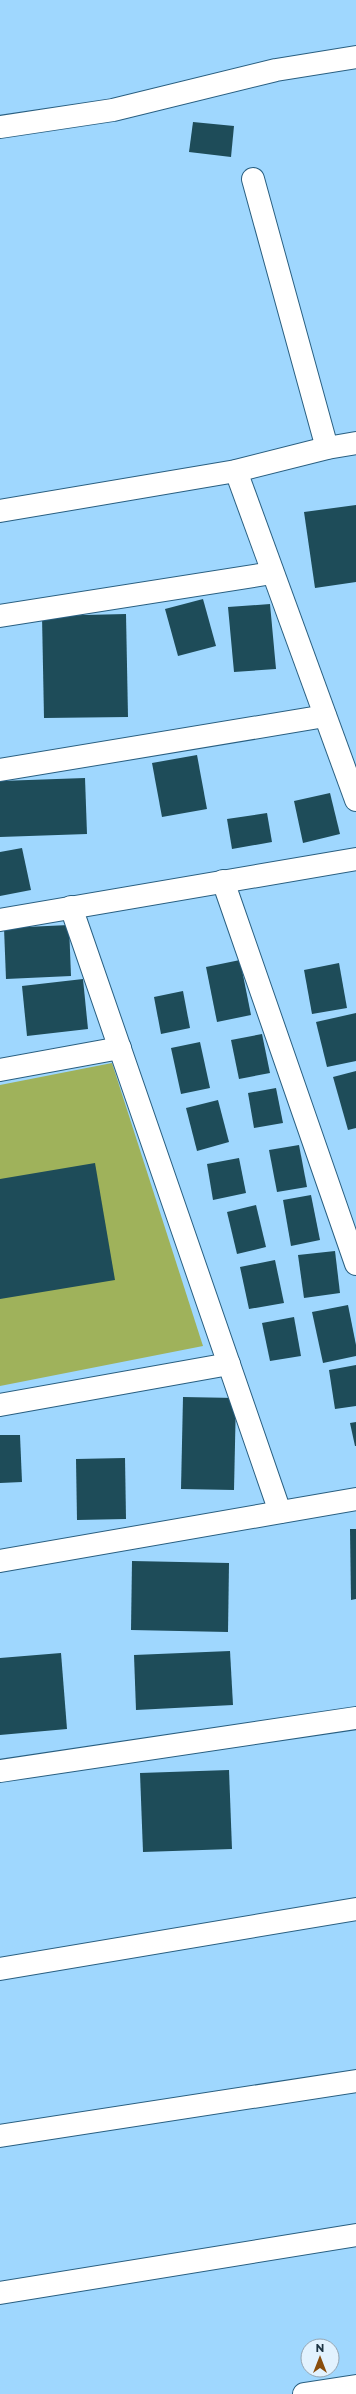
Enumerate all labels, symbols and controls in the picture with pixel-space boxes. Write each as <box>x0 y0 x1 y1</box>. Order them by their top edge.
north arrow <box>300 2338 340 2378</box>
text: N <box>316 2341 324 2355</box>

